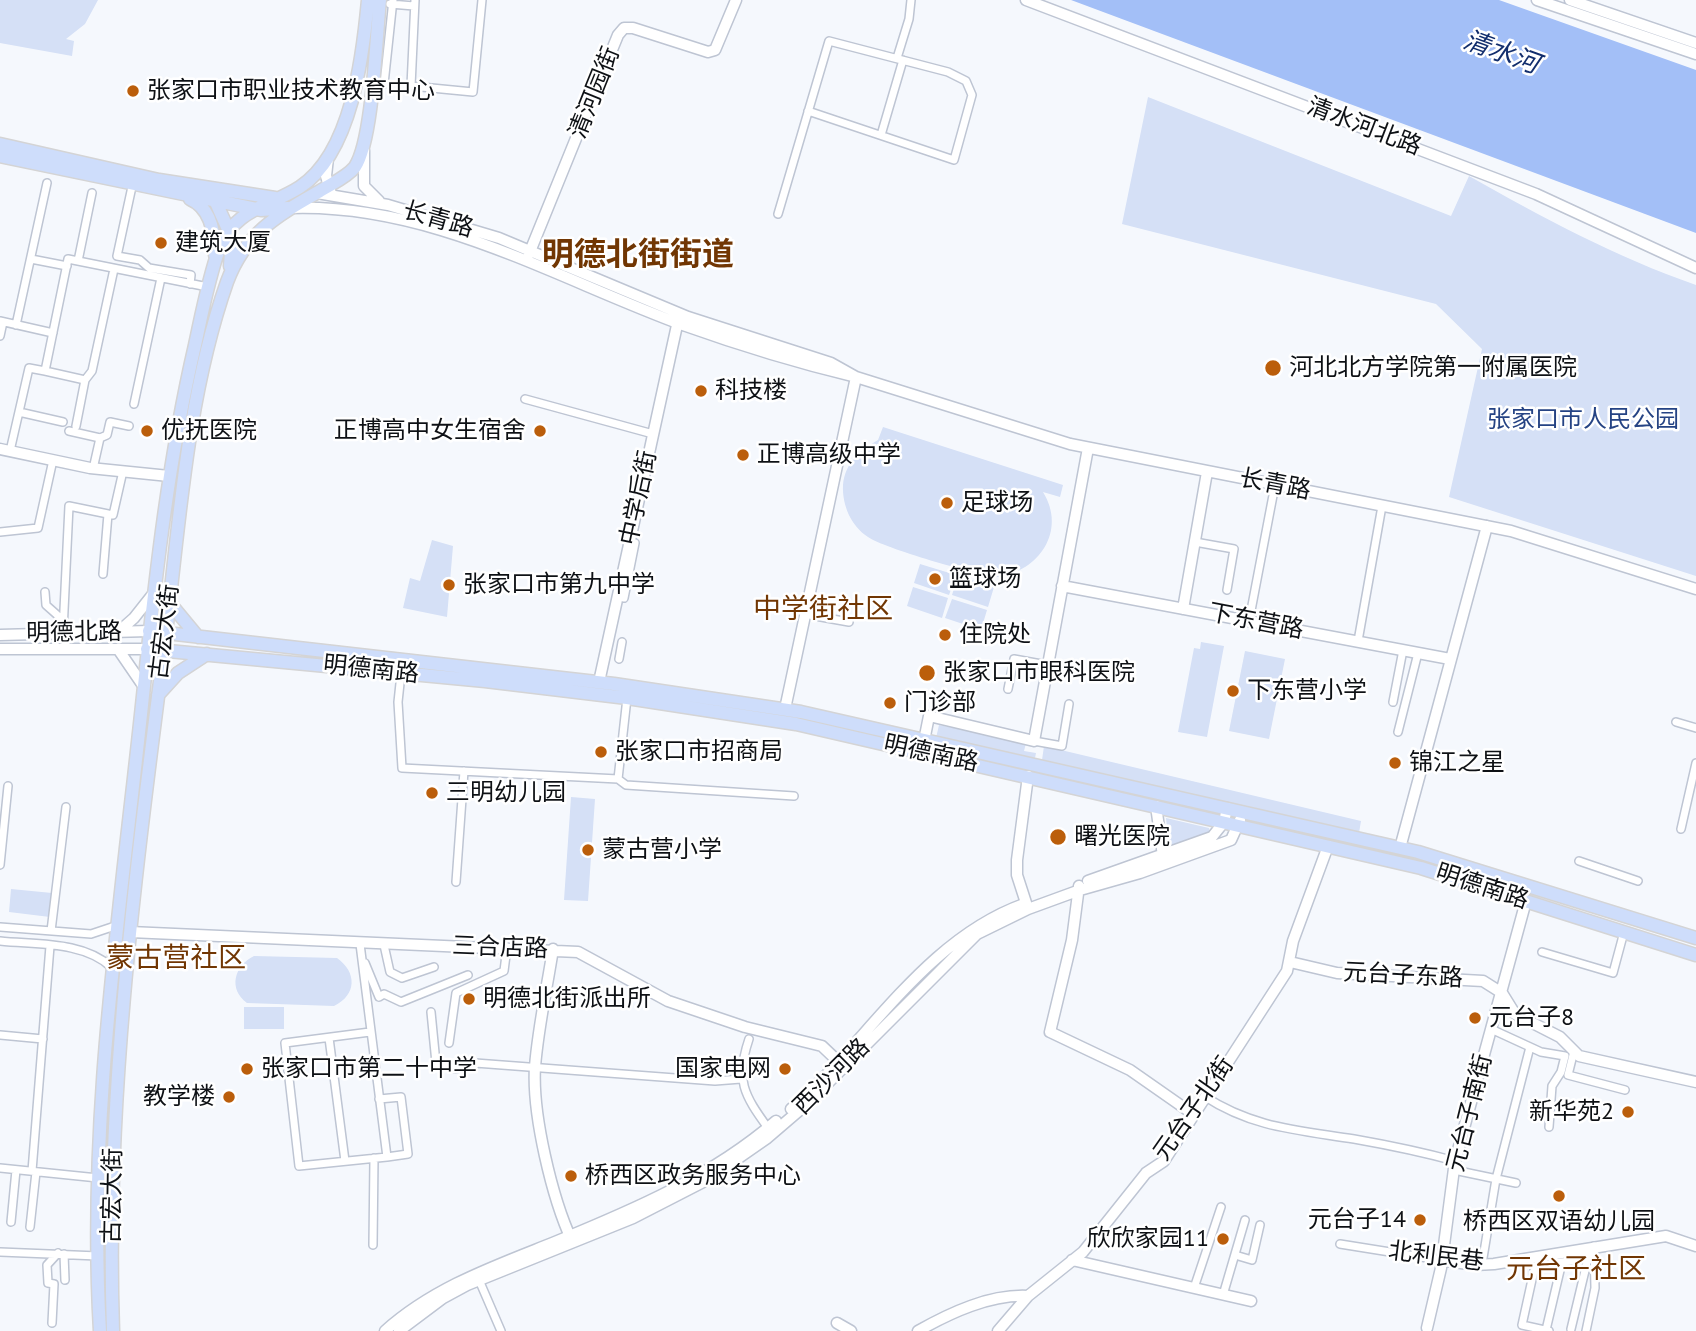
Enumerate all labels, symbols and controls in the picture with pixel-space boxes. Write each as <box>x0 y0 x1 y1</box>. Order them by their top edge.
water label: 清水河 <box>1459 25 1543 81</box>
street label: 清河园街 <box>564 43 626 143</box>
place label: 张家口市职业技术教育中心 <box>147 77 435 105</box>
marker: 张家口市职业技术教育中心 <box>125 83 141 99</box>
street label: 清水河北路 <box>1303 92 1425 162</box>
street label: 长青路 <box>399 196 477 244</box>
place label: 建筑大厦 <box>175 229 271 257</box>
marker: 建筑大厦 <box>153 235 169 251</box>
district label: 明德北街街道 <box>542 237 734 275</box>
place label: 河北北方学院第一附属医院 <box>1289 354 1577 382</box>
marker: 河北北方学院第一附属医院 <box>1263 358 1283 378</box>
place label: 科技楼 <box>715 377 787 405</box>
marker: 科技楼 <box>693 383 709 399</box>
park label: 张家口市人民公园 <box>1487 406 1679 434</box>
place label: 优抚医院 <box>161 417 257 445</box>
place label: 正博高中女生宿舍 <box>334 417 526 445</box>
marker: 优抚医院 <box>139 423 155 439</box>
marker: 正博高中女生宿舍 <box>532 423 548 439</box>
place label: 正博高级中学 <box>757 441 901 469</box>
marker: 正博高级中学 <box>735 447 751 463</box>
street label: 中学后街 <box>615 448 663 548</box>
street label: 长青路 <box>1237 464 1313 506</box>
place label: 足球场 <box>961 489 1033 517</box>
marker: 足球场 <box>939 495 955 511</box>
place label: 篮球场 <box>949 565 1021 593</box>
place label: 张家口市第九中学 <box>463 571 655 599</box>
marker: 篮球场 <box>927 571 943 587</box>
marker: 张家口市第九中学 <box>441 577 457 593</box>
street label: 古宏大街 <box>145 583 185 681</box>
district label: 中学街社区 <box>753 593 893 627</box>
street label: 下东营路 <box>1206 599 1306 645</box>
street label: 明德北路 <box>26 618 122 648</box>
place label: 住院处 <box>959 621 1031 649</box>
marker: 住院处 <box>937 627 953 643</box>
street label: 明德南路 <box>322 651 420 689</box>
place label: 张家口市眼科医院 <box>943 659 1135 687</box>
marker: 张家口市眼科医院 <box>917 663 937 683</box>
place label: 下东营小学 <box>1247 677 1367 705</box>
marker: 下东营小学 <box>1225 683 1241 699</box>
place label: 门诊部 <box>904 689 976 717</box>
marker: 门诊部 <box>882 695 898 711</box>
street label: 明德南路 <box>881 730 981 778</box>
place label: 张家口市招商局 <box>615 738 783 766</box>
marker: 张家口市招商局 <box>593 744 609 760</box>
place label: 锦江之星 <box>1409 749 1505 777</box>
marker: 锦江之星 <box>1387 755 1403 771</box>
place label: 三明幼儿园 <box>446 779 566 807</box>
marker: 三明幼儿园 <box>424 785 440 801</box>
place label: 曙光医院 <box>1074 823 1170 851</box>
marker: 曙光医院 <box>1048 827 1068 847</box>
place label: 蒙古营小学 <box>602 836 722 864</box>
marker: 蒙古营小学 <box>580 842 596 858</box>
street label: 明德南路 <box>1432 858 1532 916</box>
street label: 三合店路 <box>452 932 548 964</box>
district label: 蒙古营社区 <box>106 942 246 976</box>
street label: 元台子东路 <box>1342 958 1464 994</box>
place label: 明德北街派出所 <box>483 985 651 1013</box>
marker: 明德北街派出所 <box>461 991 477 1007</box>
place label: 元台子8 <box>1489 1004 1574 1032</box>
marker: 元台子8 <box>1467 1010 1483 1026</box>
street label: 西沙河路 <box>788 1033 876 1121</box>
street label: 元台子南街 <box>1442 1051 1498 1175</box>
street label: 元台子北街 <box>1148 1052 1240 1166</box>
place label: 张家口市第二十中学 <box>261 1055 477 1083</box>
place label: 国家电网 <box>675 1055 771 1083</box>
marker: 张家口市第二十中学 <box>239 1061 255 1077</box>
marker: 国家电网 <box>777 1061 793 1077</box>
place label: 教学楼 <box>143 1083 215 1111</box>
marker: 教学楼 <box>221 1089 237 1105</box>
place label: 新华苑2 <box>1529 1098 1614 1126</box>
marker: 新华苑2 <box>1620 1104 1636 1120</box>
street label: 古宏大街 <box>98 1148 128 1244</box>
place label: 桥西区政务服务中心 <box>585 1162 801 1190</box>
marker: 桥西区政务服务中心 <box>563 1168 579 1184</box>
marker: 桥西区双语幼儿园 <box>1551 1188 1567 1204</box>
place label: 元台子14 <box>1308 1206 1406 1234</box>
place label: 桥西区双语幼儿园 <box>1463 1208 1655 1236</box>
marker: 元台子14 <box>1412 1212 1428 1228</box>
place label: 欣欣家园11 <box>1087 1225 1209 1253</box>
marker: 欣欣家园11 <box>1215 1231 1231 1247</box>
street label: 北利民巷 <box>1387 1237 1485 1277</box>
district label: 元台子社区 <box>1506 1253 1646 1287</box>

